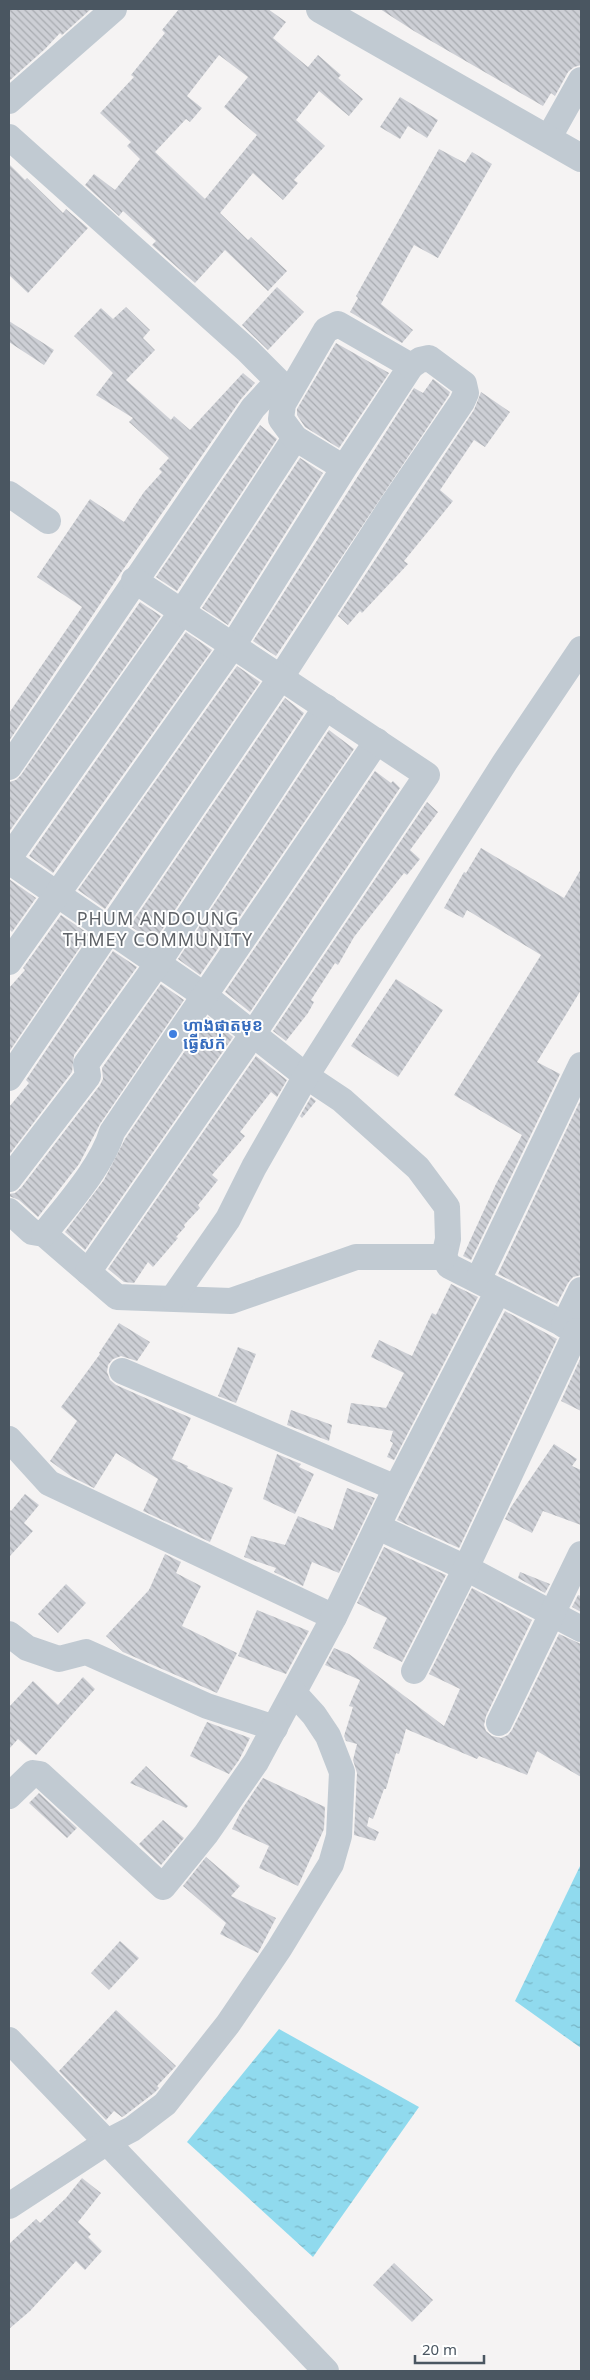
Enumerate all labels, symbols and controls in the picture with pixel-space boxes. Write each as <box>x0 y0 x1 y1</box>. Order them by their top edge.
district label: PHUM ANDOUNG THMEY COMMUNITY <box>63 906 253 951</box>
place label: ហាងផាតមុខ ធ្វើសក់ <box>183 1014 263 1054</box>
marker: ហាងផាតមុខ ធ្វើសក់ <box>167 1028 179 1040</box>
scale bar <box>415 2332 484 2364</box>
text: 20 m <box>422 2339 457 2359</box>

